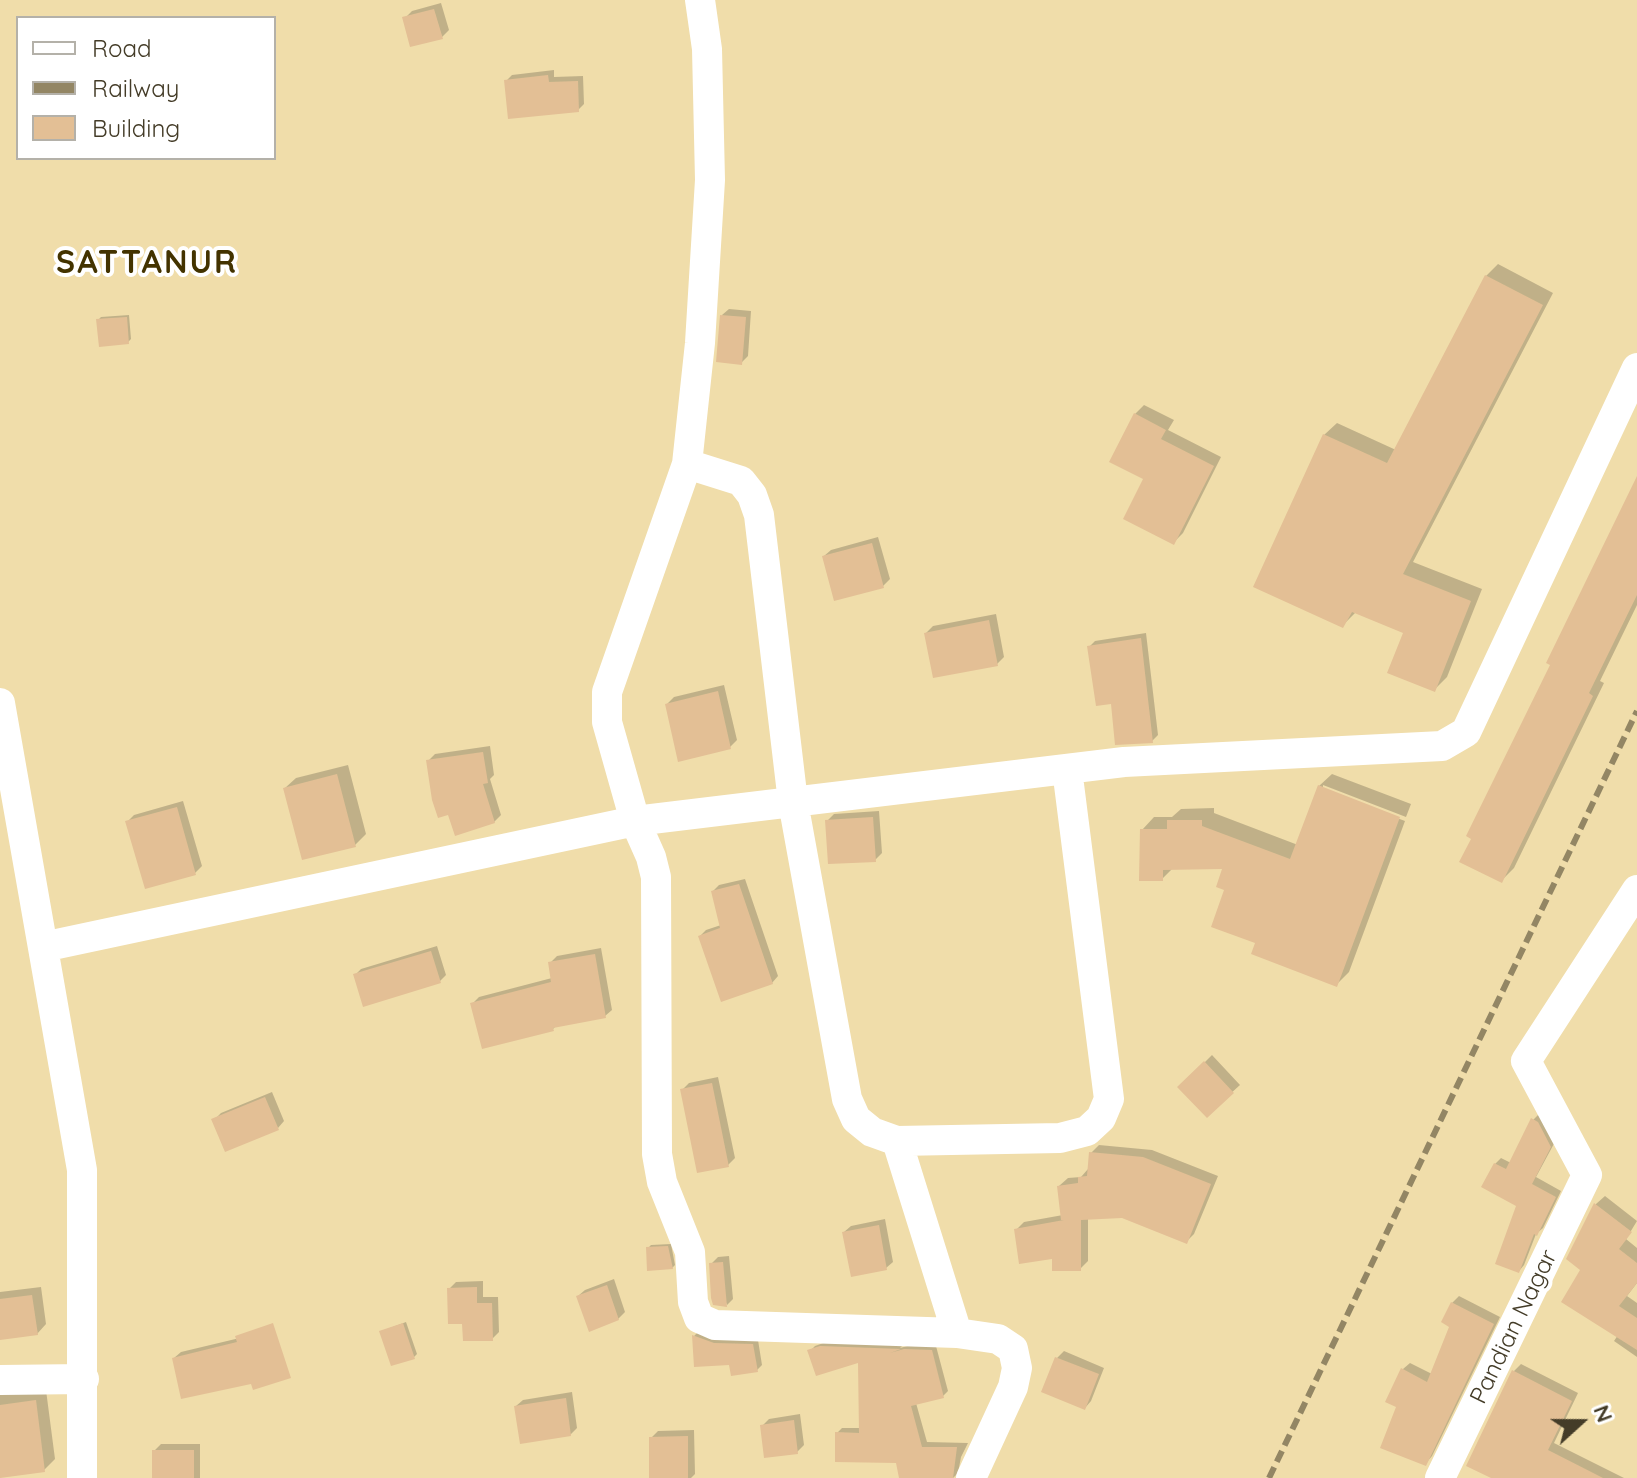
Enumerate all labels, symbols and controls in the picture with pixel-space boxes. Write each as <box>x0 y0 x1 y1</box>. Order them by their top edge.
legend <box>16 16 276 160</box>
text: Road <box>92 33 152 63</box>
text: Railway <box>92 73 179 103</box>
text: Building <box>92 113 180 143</box>
district label: SATTANUR <box>56 244 238 282</box>
street label: Pandian Nagar <box>1464 1245 1564 1409</box>
north arrow <box>1541 1382 1621 1462</box>
text: N <box>1587 1401 1619 1426</box>

